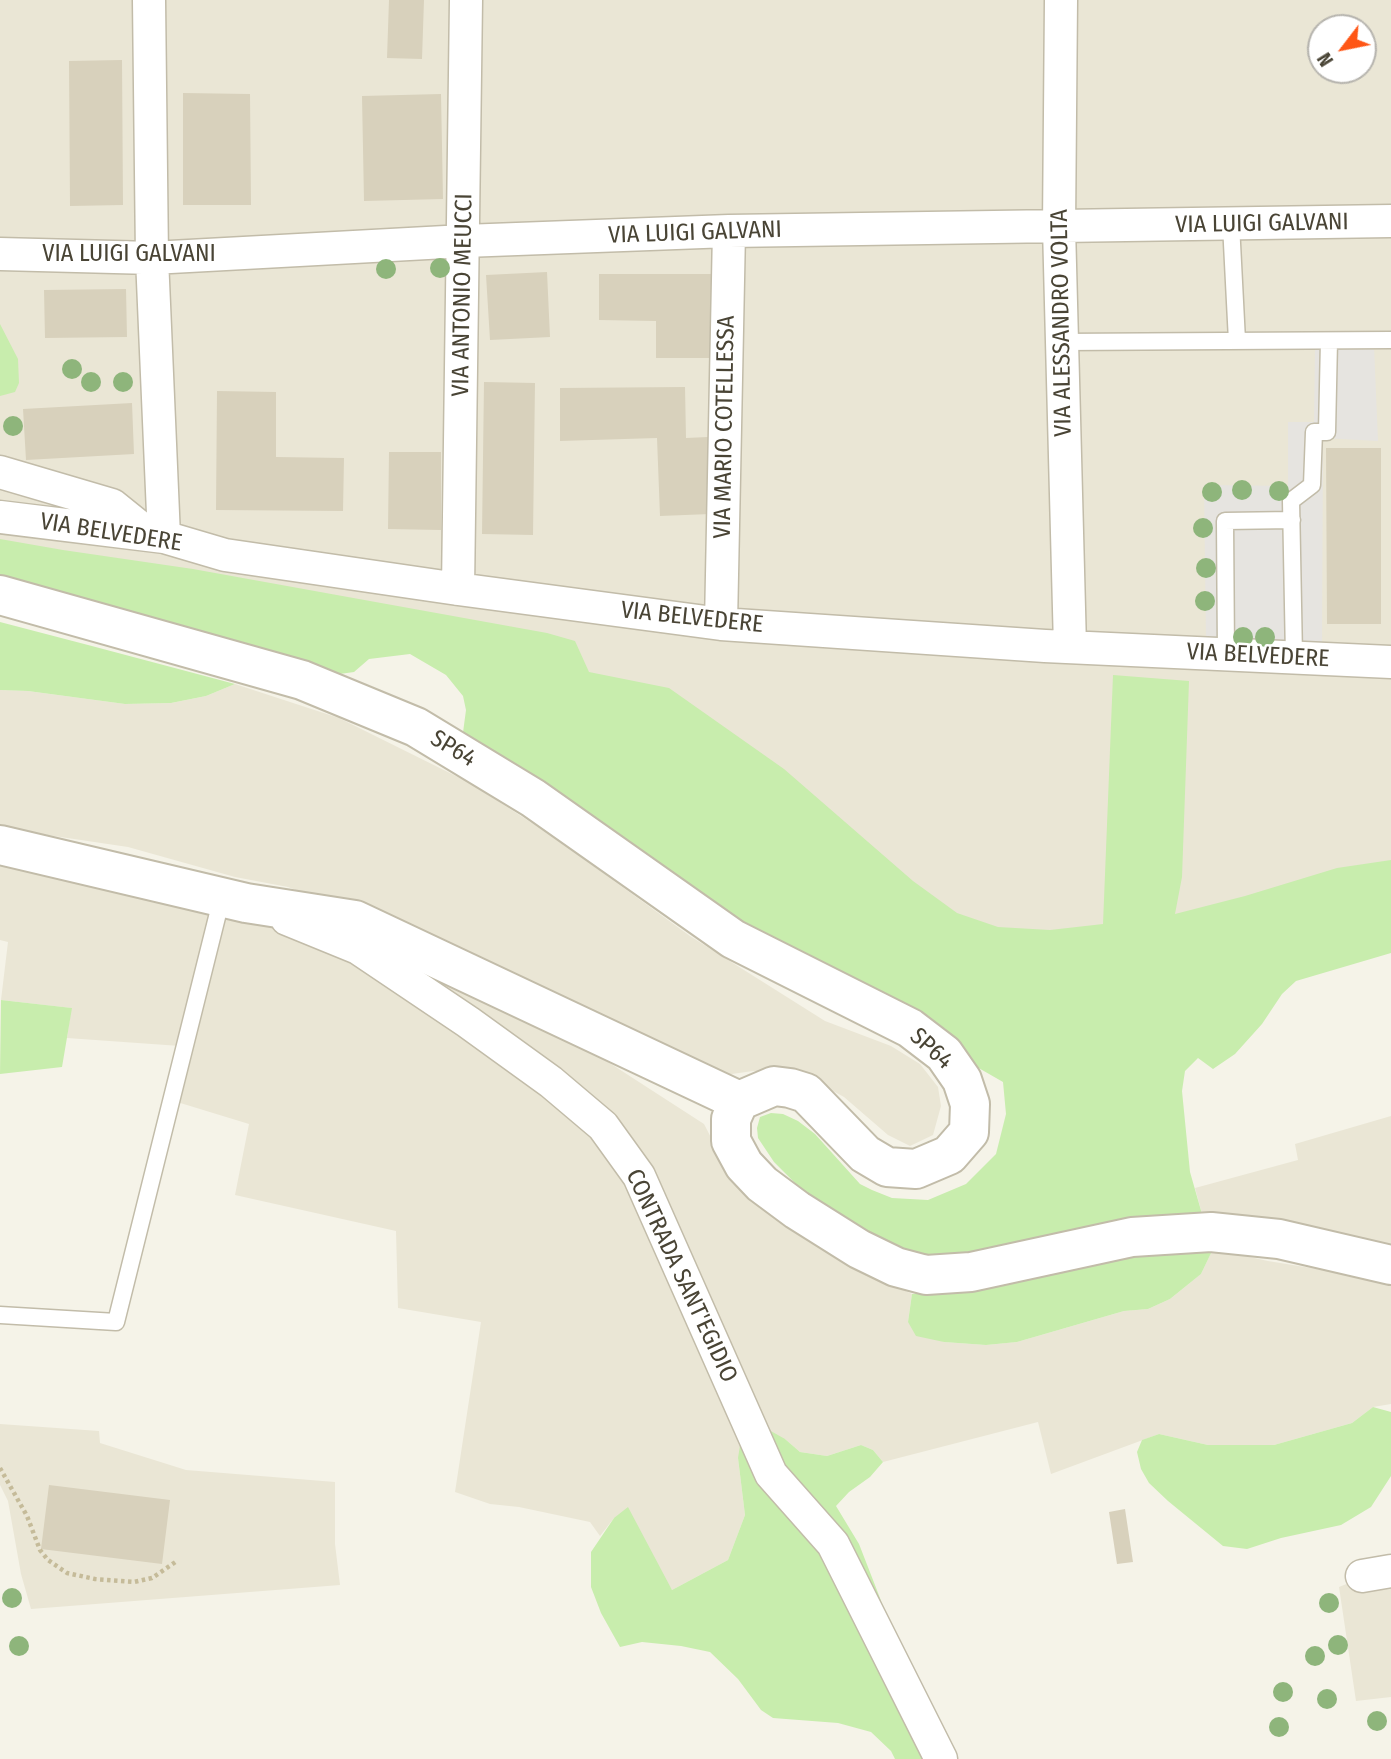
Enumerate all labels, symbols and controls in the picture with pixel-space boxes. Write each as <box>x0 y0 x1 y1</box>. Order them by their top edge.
north arrow <box>1307 14 1377 84</box>
text: N <box>1313 48 1338 70</box>
street label: VIA ANTONIO MEUCCI <box>447 193 479 397</box>
street label: VIA LUIGI GALVANI <box>1175 208 1349 240</box>
street label: VIA ALESSANDRO VOLTA <box>1046 209 1078 437</box>
street label: VIA LUIGI GALVANI <box>608 216 782 250</box>
street label: VIA LUIGI GALVANI <box>42 240 216 268</box>
street label: VIA MARIO COTELLESSA <box>709 315 741 539</box>
street label: VIA BELVEDERE <box>38 508 184 558</box>
street label: VIA BELVEDERE <box>619 596 765 640</box>
street label: VIA BELVEDERE <box>1186 638 1330 674</box>
street label: SP64 <box>425 724 481 774</box>
street label: SP64 <box>904 1022 958 1076</box>
street label: CONTRADA SANT'EGIDIO <box>619 1165 743 1387</box>

